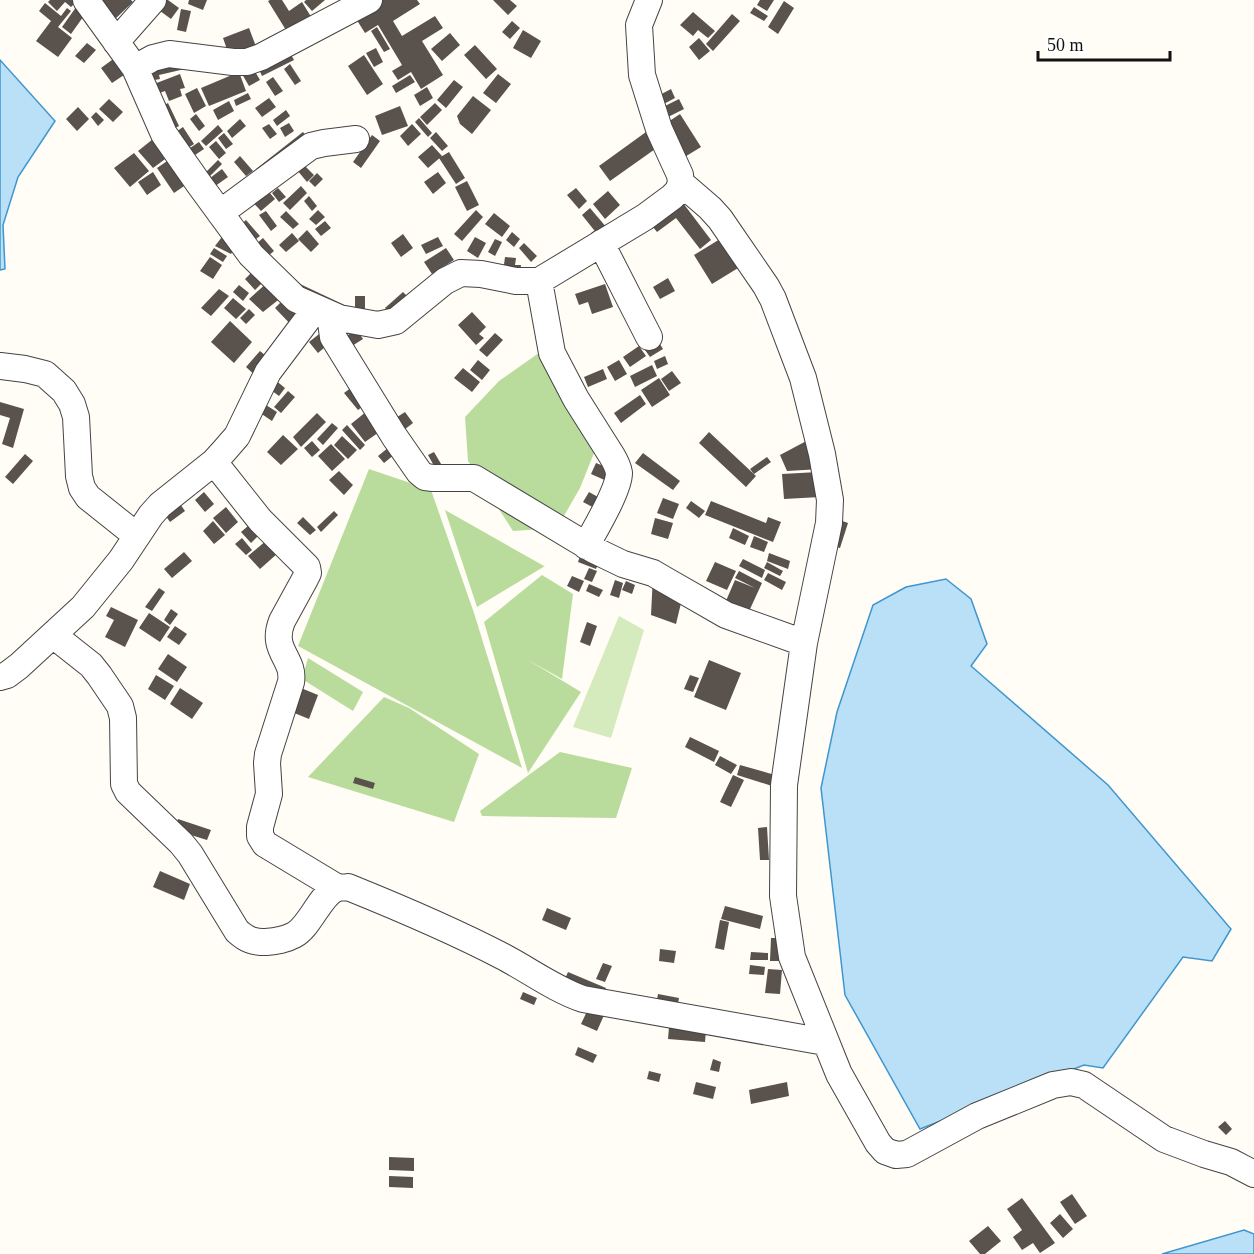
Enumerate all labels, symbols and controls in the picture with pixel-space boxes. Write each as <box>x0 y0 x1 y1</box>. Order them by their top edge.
scale bar <box>1038 24 1170 62</box>
text: 50 m <box>1047 35 1084 55</box>

